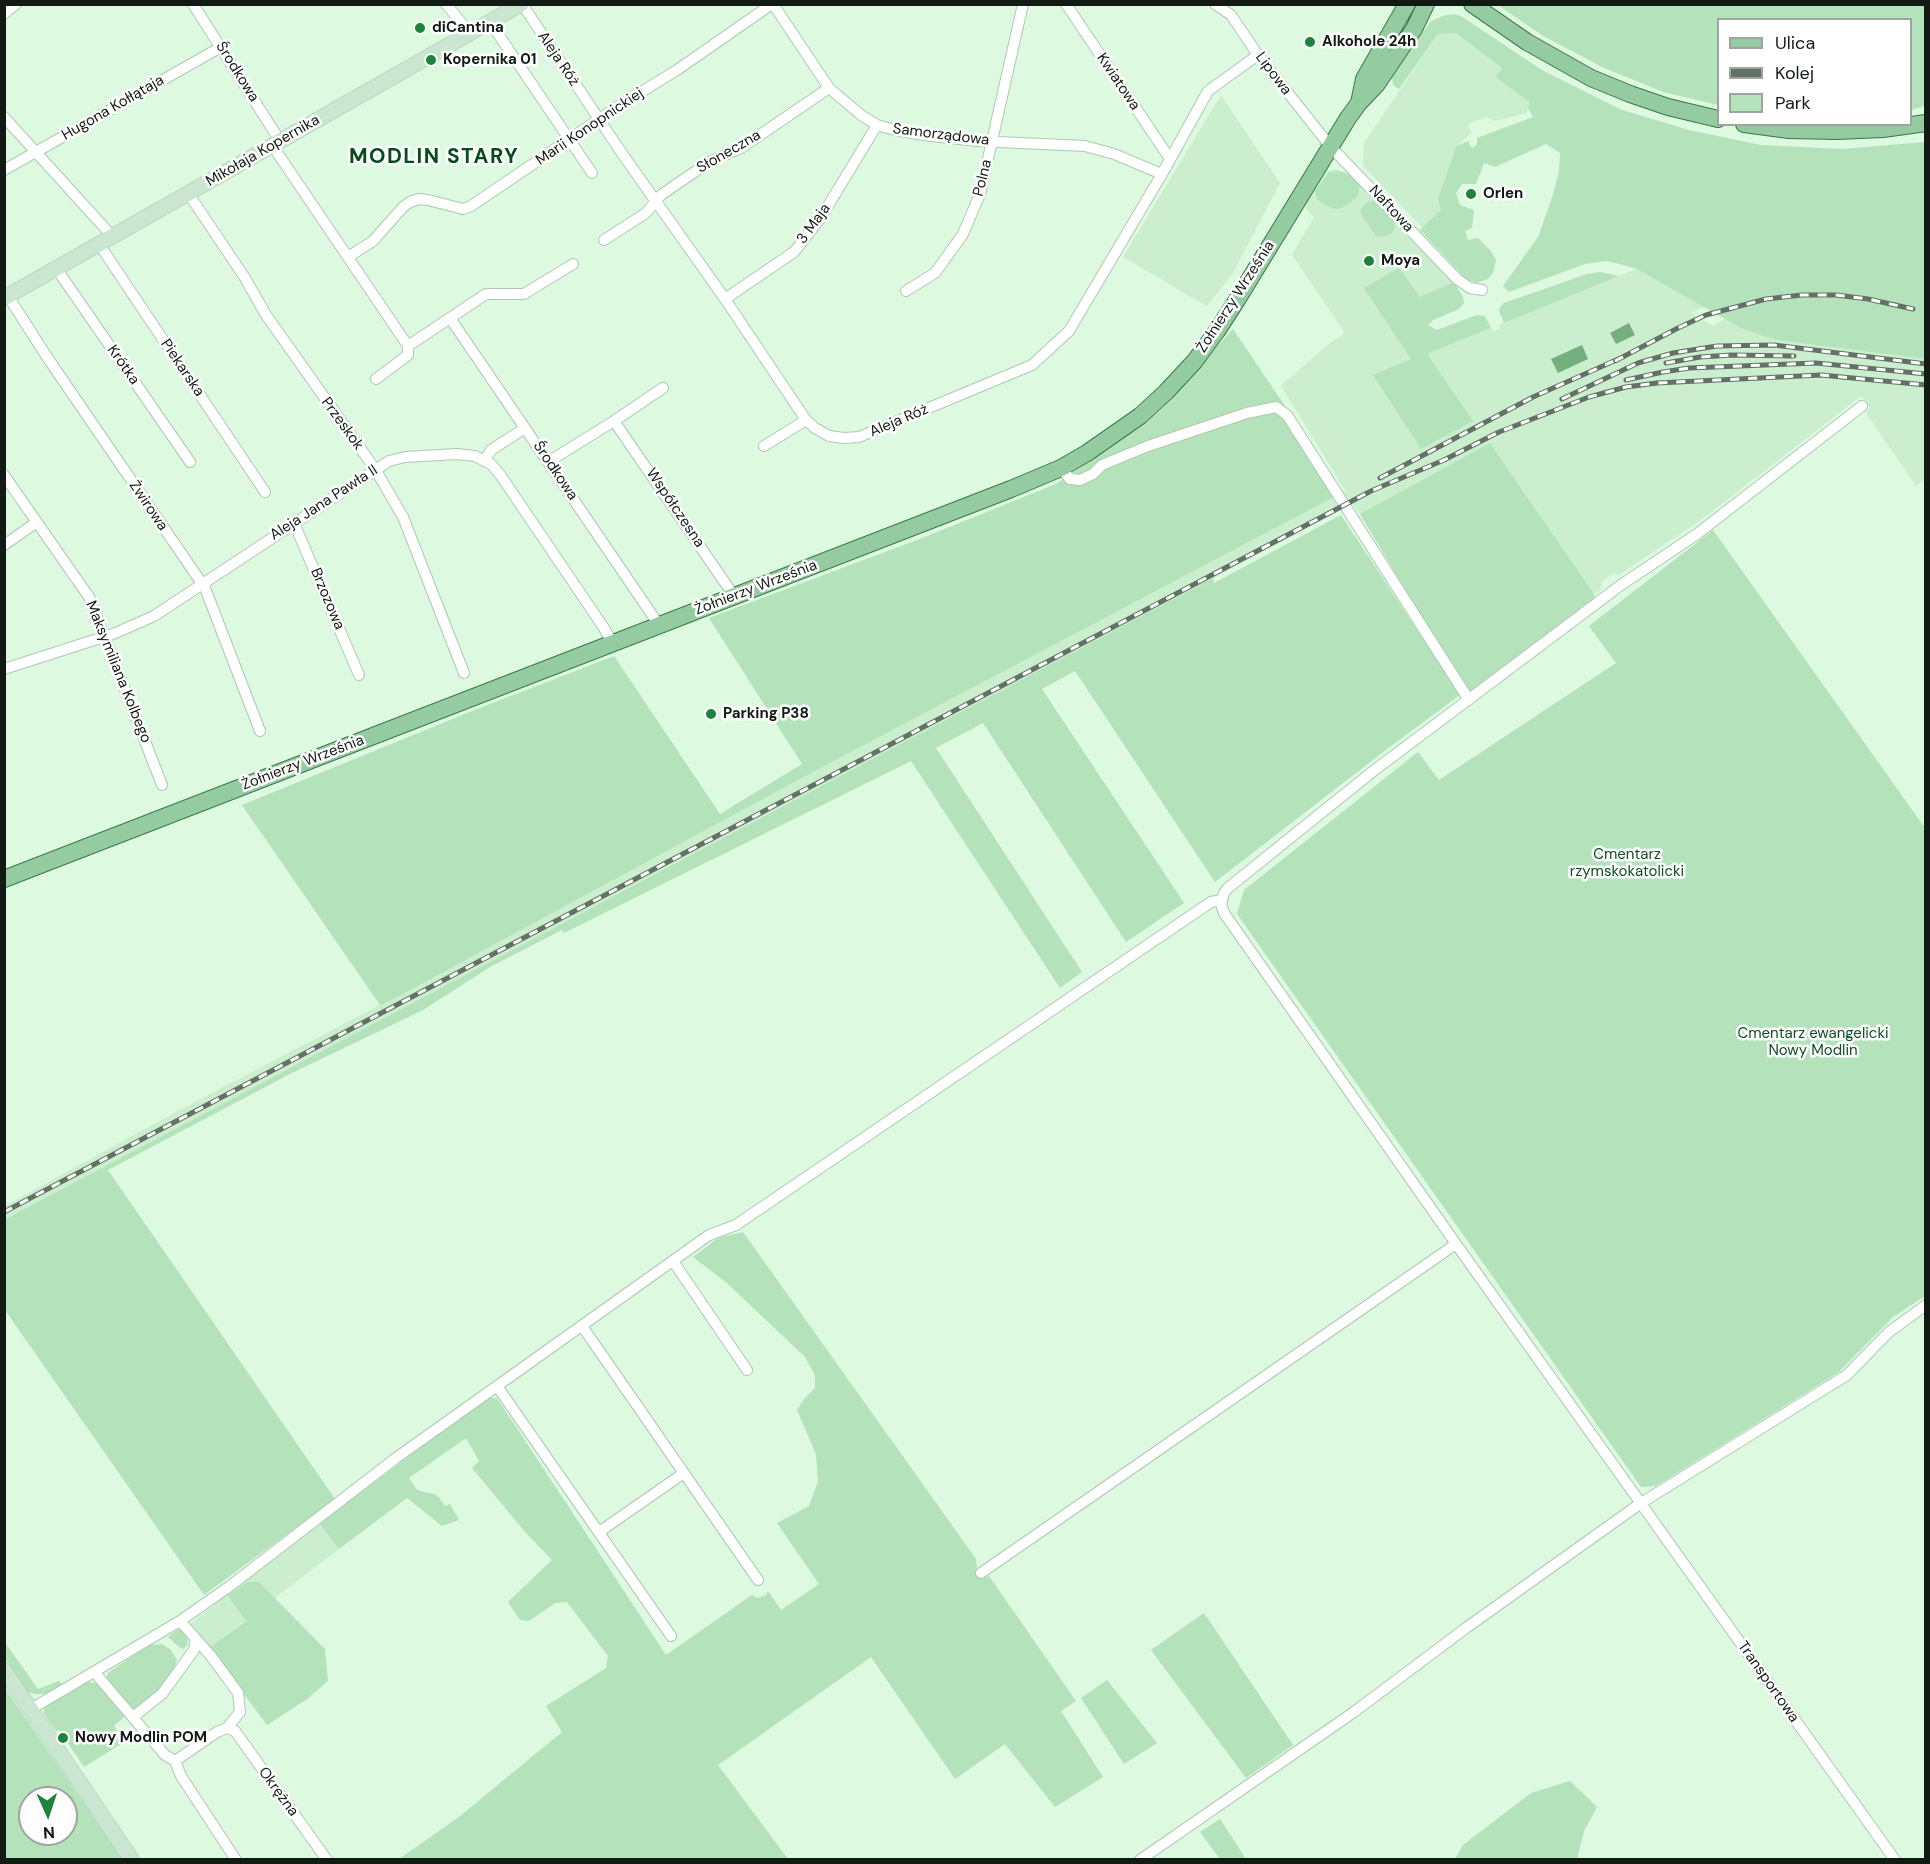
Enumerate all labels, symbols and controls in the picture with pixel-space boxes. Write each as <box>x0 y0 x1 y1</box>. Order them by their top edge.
legend <box>1717 18 1912 126</box>
place label: diCantina <box>432 19 504 37</box>
marker: diCantina <box>413 21 427 35</box>
street label: Aleja Róż <box>533 28 583 90</box>
text: Ulica <box>1775 31 1815 55</box>
place label: Alkohole 24h <box>1322 33 1416 51</box>
marker: Alkohole 24h <box>1303 35 1317 49</box>
street label: Środkowa <box>212 39 262 105</box>
street label: Lipowa <box>1251 49 1295 99</box>
street label: Kwiatowa <box>1092 50 1144 114</box>
place label: Kopernika 01 <box>443 51 536 69</box>
marker: Kopernika 01 <box>424 53 438 67</box>
text: Kolej <box>1775 61 1814 85</box>
street label: Hugona Kołłątaja <box>59 71 167 145</box>
street label: Marii Konopnickiej <box>533 84 647 170</box>
text: Park <box>1775 91 1811 115</box>
street label: Mikołaja Kopernika <box>203 111 323 191</box>
street label: Samorządowa <box>892 120 990 150</box>
street label: Słoneczna <box>694 127 764 177</box>
district label: MODLIN STARY <box>349 144 519 170</box>
street label: Polna <box>970 158 996 198</box>
street label: Naftowa <box>1365 182 1417 236</box>
place label: Orlen <box>1483 185 1523 203</box>
marker: Orlen <box>1464 187 1478 201</box>
street label: 3 Maja <box>793 200 835 248</box>
street label: Żołnierzy Września <box>1193 238 1279 356</box>
place label: Moya <box>1381 252 1420 270</box>
marker: Moya <box>1362 254 1376 268</box>
street label: Piekarska <box>156 336 208 400</box>
street label: Krótka <box>103 342 143 388</box>
street label: Przeskok <box>317 394 367 454</box>
street label: Aleja Róż <box>867 401 931 441</box>
street label: Środkowa <box>529 438 581 504</box>
street label: Aleja Jana Pawła II <box>267 461 381 545</box>
street label: Współczesna <box>642 465 708 551</box>
street label: Żwirowa <box>125 478 171 534</box>
street label: Żołnierzy Września <box>692 556 820 620</box>
street label: Brzozowa <box>306 565 348 633</box>
street label: Maksymiliana Kolbego <box>81 598 155 746</box>
place label: Parking P38 <box>723 705 809 723</box>
marker: Parking P38 <box>704 707 718 721</box>
street label: Żołnierzy Września <box>239 731 367 795</box>
park label: Cmentarz rzymskokatolicki <box>1570 846 1684 881</box>
park label: Cmentarz ewangelicki Nowy Modlin <box>1737 1025 1889 1060</box>
street label: Transportowa <box>1733 1638 1803 1726</box>
place label: Nowy Modlin POM <box>75 1729 207 1747</box>
marker: Nowy Modlin POM <box>56 1731 70 1745</box>
street label: Okrężna <box>254 1764 302 1820</box>
north arrow <box>18 1786 78 1846</box>
text: N <box>42 1822 55 1843</box>

